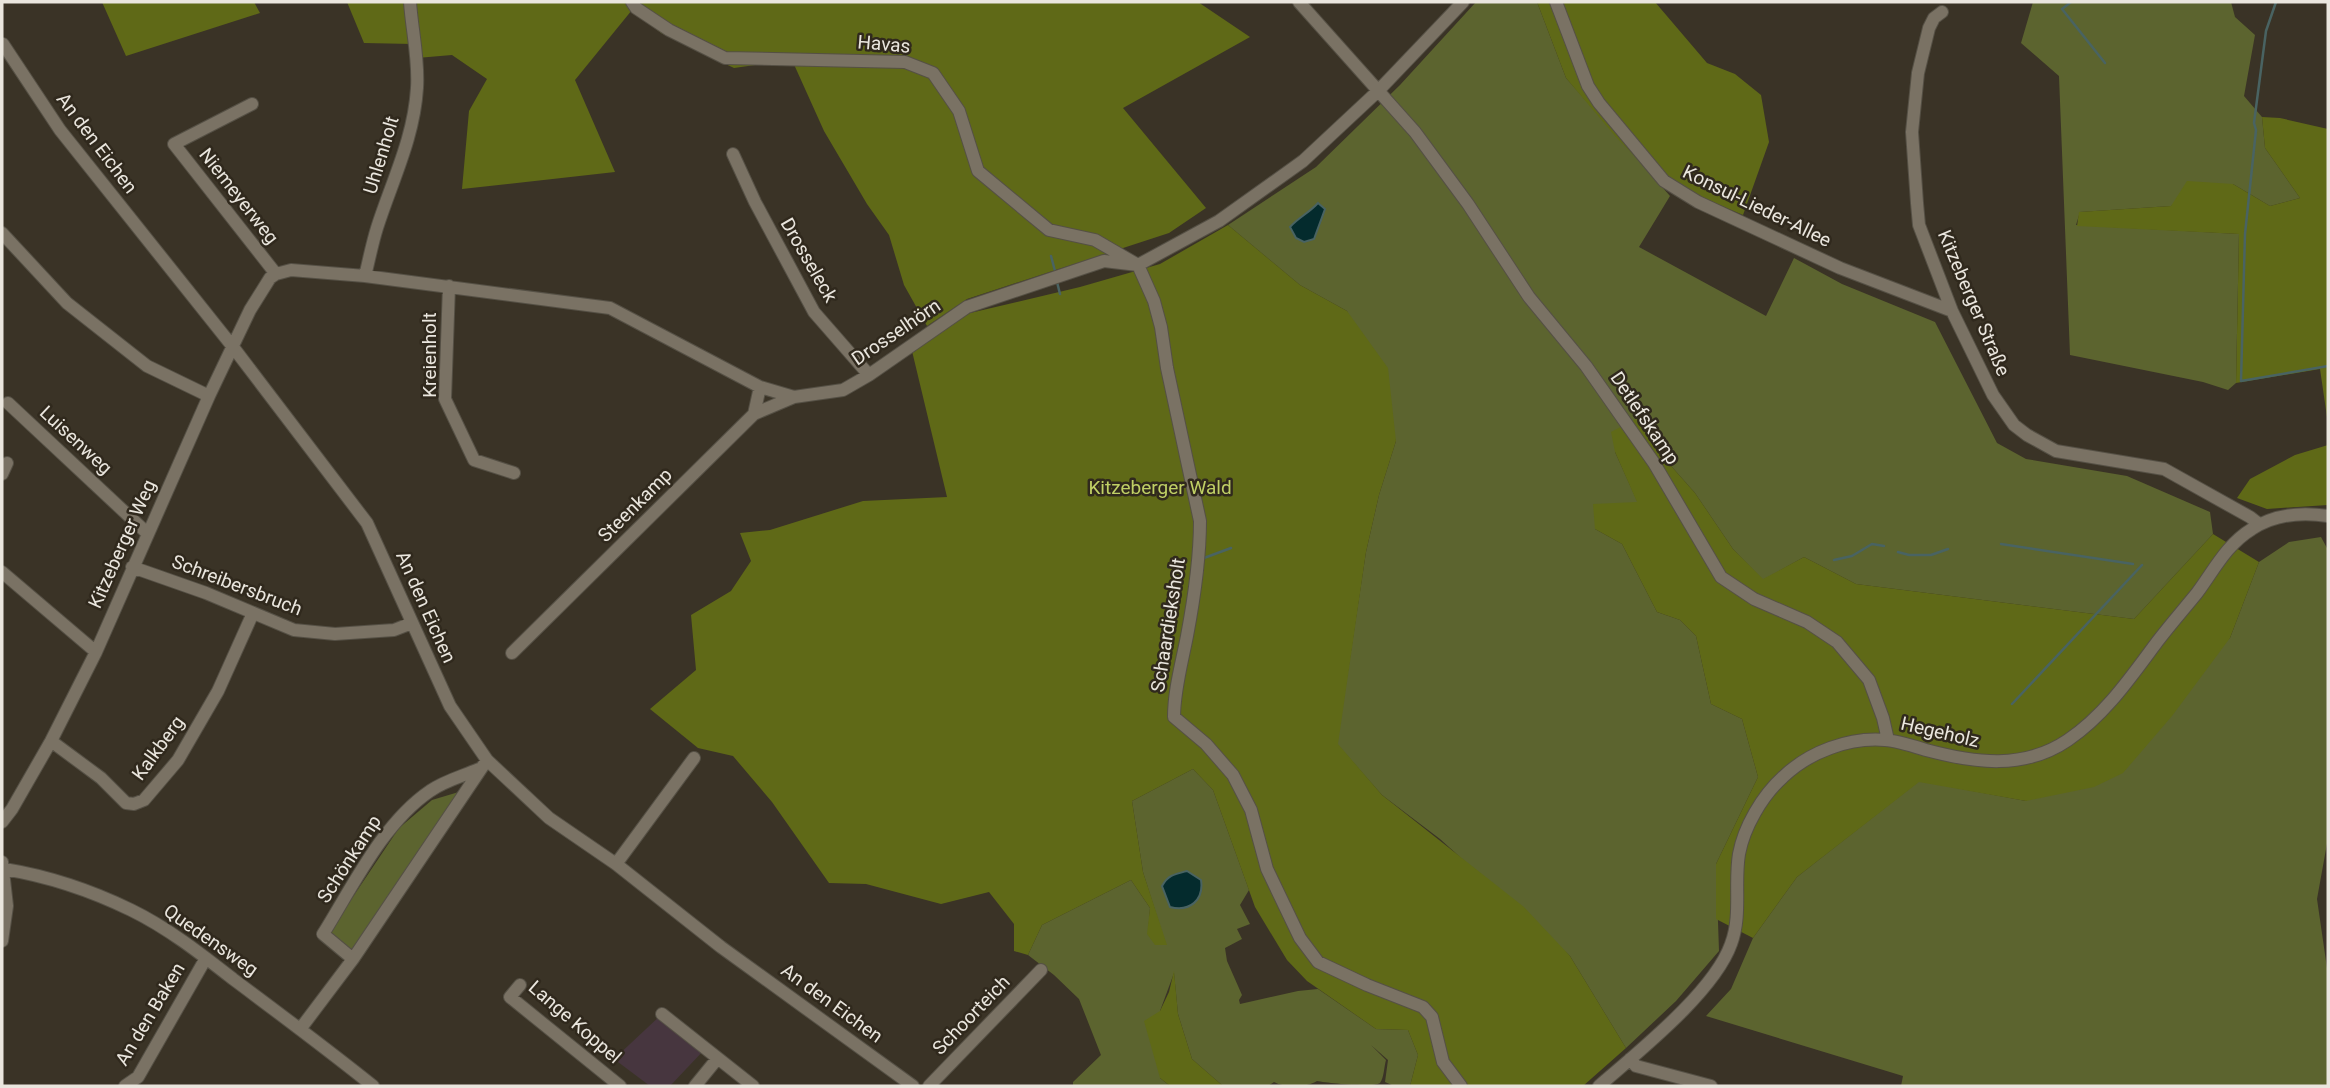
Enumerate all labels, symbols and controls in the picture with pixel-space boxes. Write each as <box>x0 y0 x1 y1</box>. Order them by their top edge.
street label: Havas <box>857 30 911 58</box>
street label: An den Eichen <box>52 88 142 198</box>
street label: Uhlenholt <box>358 113 404 197</box>
street label: Niemeyerweg <box>194 143 284 249</box>
street label: Konsul-Lieder-Allee <box>1679 160 1835 252</box>
street label: Drosseleck <box>776 214 843 307</box>
street label: Kitzeberger Straße <box>1933 227 2015 379</box>
street label: Drosselhörn <box>847 294 945 370</box>
street label: Kreienholt <box>418 312 441 398</box>
street label: Detlefskamp <box>1606 367 1684 469</box>
street label: Luisenweg <box>35 401 117 479</box>
street label: Steenkamp <box>593 463 677 547</box>
street label: Kitzeberger Weg <box>83 476 161 612</box>
park label: Kitzeberger Wald <box>1088 476 1232 499</box>
street label: An den Eichen <box>391 548 461 666</box>
street label: Schreibersbruch <box>169 550 305 620</box>
street label: Schaardieksholt <box>1146 556 1190 694</box>
street label: Kalkberg <box>127 711 189 785</box>
street label: Hegeholz <box>1899 712 1981 752</box>
street label: Schönkamp <box>312 811 386 907</box>
street label: Quedensweg <box>159 899 263 981</box>
street label: An den Baken <box>110 958 190 1070</box>
street label: An den Eichen <box>777 958 887 1048</box>
street label: Schoorteich <box>927 970 1015 1060</box>
street label: Lange Koppel <box>524 976 626 1068</box>

